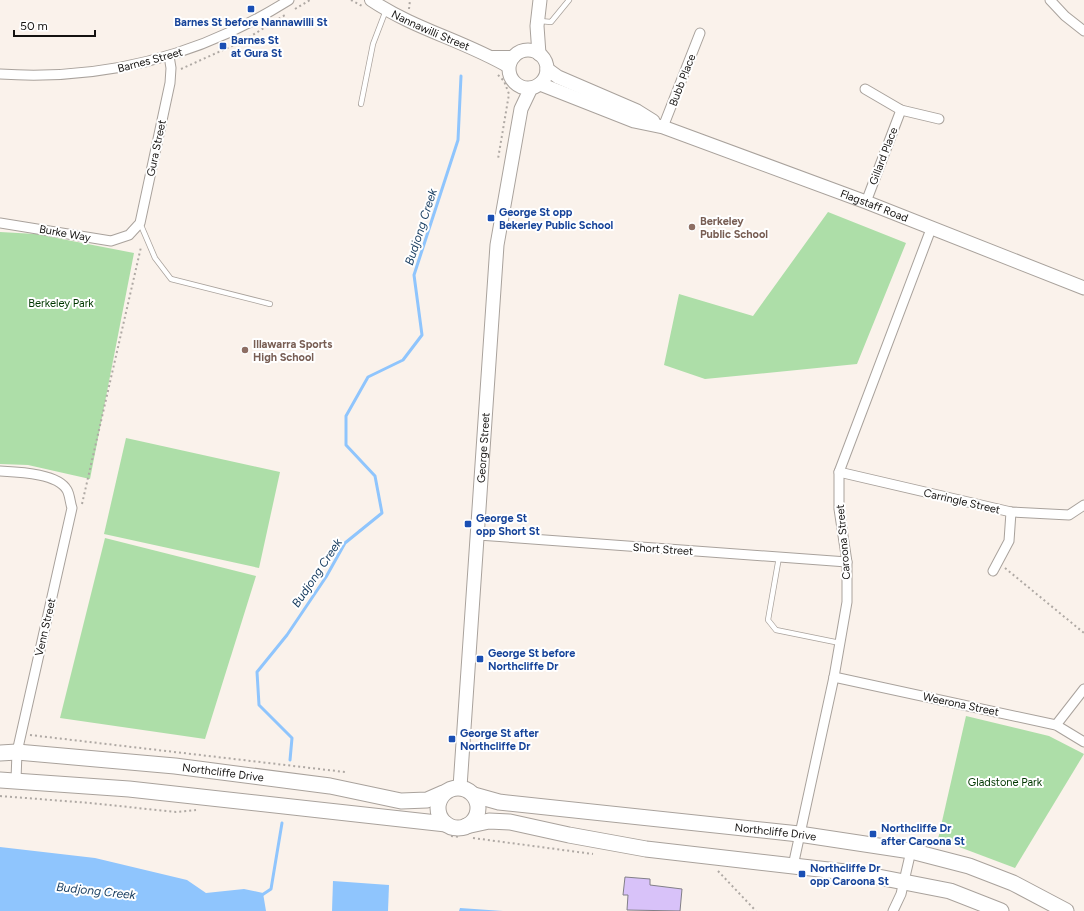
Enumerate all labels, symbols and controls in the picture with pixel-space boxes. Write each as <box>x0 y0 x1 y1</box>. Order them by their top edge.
marker: Barnes St before Nannawilli St <box>246 4 256 14</box>
street label: Nannawilli Street <box>389 8 472 54</box>
scale bar <box>14 12 95 38</box>
place label: Barnes St before Nannawilli St <box>174 16 328 29</box>
text: 50 m <box>20 19 48 33</box>
place label: Barnes St at Gura St <box>231 34 283 60</box>
marker: Barnes St at Gura St <box>218 41 228 51</box>
street label: Barnes Street <box>116 46 184 75</box>
street label: Bubb Place <box>667 52 698 108</box>
street label: Gura Street <box>144 119 169 178</box>
street label: Gillard Place <box>867 126 900 187</box>
water label: Budjong Creek <box>402 186 440 267</box>
street label: Flagstaff Road <box>838 187 910 225</box>
place label: George St opp Bekerley Public School <box>499 206 614 232</box>
marker: George St opp Bekerley Public School <box>486 213 496 223</box>
place label: Berkeley Public School <box>700 215 768 241</box>
marker: Berkeley Public School <box>687 222 697 232</box>
street label: Burke Way <box>38 223 92 244</box>
park label: Berkeley Park <box>28 297 94 310</box>
place label: Illawarra Sports High School <box>253 338 332 364</box>
marker: Illawarra Sports High School <box>240 345 250 355</box>
street label: George Street <box>475 412 493 483</box>
street label: Carringle Street <box>922 486 1001 517</box>
street label: Caroona Street <box>834 504 853 580</box>
place label: George St opp Short St <box>476 512 540 538</box>
marker: George St opp Short St <box>463 519 473 529</box>
water label: Budjong Creek <box>289 535 346 610</box>
street label: Short Street <box>632 541 694 558</box>
street label: Venn Street <box>33 597 58 657</box>
place label: George St before Northcliffe Dr <box>488 647 575 673</box>
marker: George St before Northcliffe Dr <box>475 654 485 664</box>
street label: Weerona Street <box>922 690 1000 719</box>
place label: George St after Northcliffe Dr <box>460 727 539 753</box>
marker: George St after Northcliffe Dr <box>447 734 457 744</box>
street label: Northcliffe Drive <box>181 761 264 784</box>
park label: Gladstone Park <box>968 776 1043 789</box>
street label: Northcliffe Drive <box>734 821 817 844</box>
place label: Northcliffe Dr after Caroona St <box>881 822 966 848</box>
marker: Northcliffe Dr after Caroona St <box>868 829 878 839</box>
place label: Northcliffe Dr opp Caroona St <box>810 862 889 888</box>
marker: Northcliffe Dr opp Caroona St <box>797 869 807 879</box>
water label: Budjong Creek <box>56 880 137 902</box>

